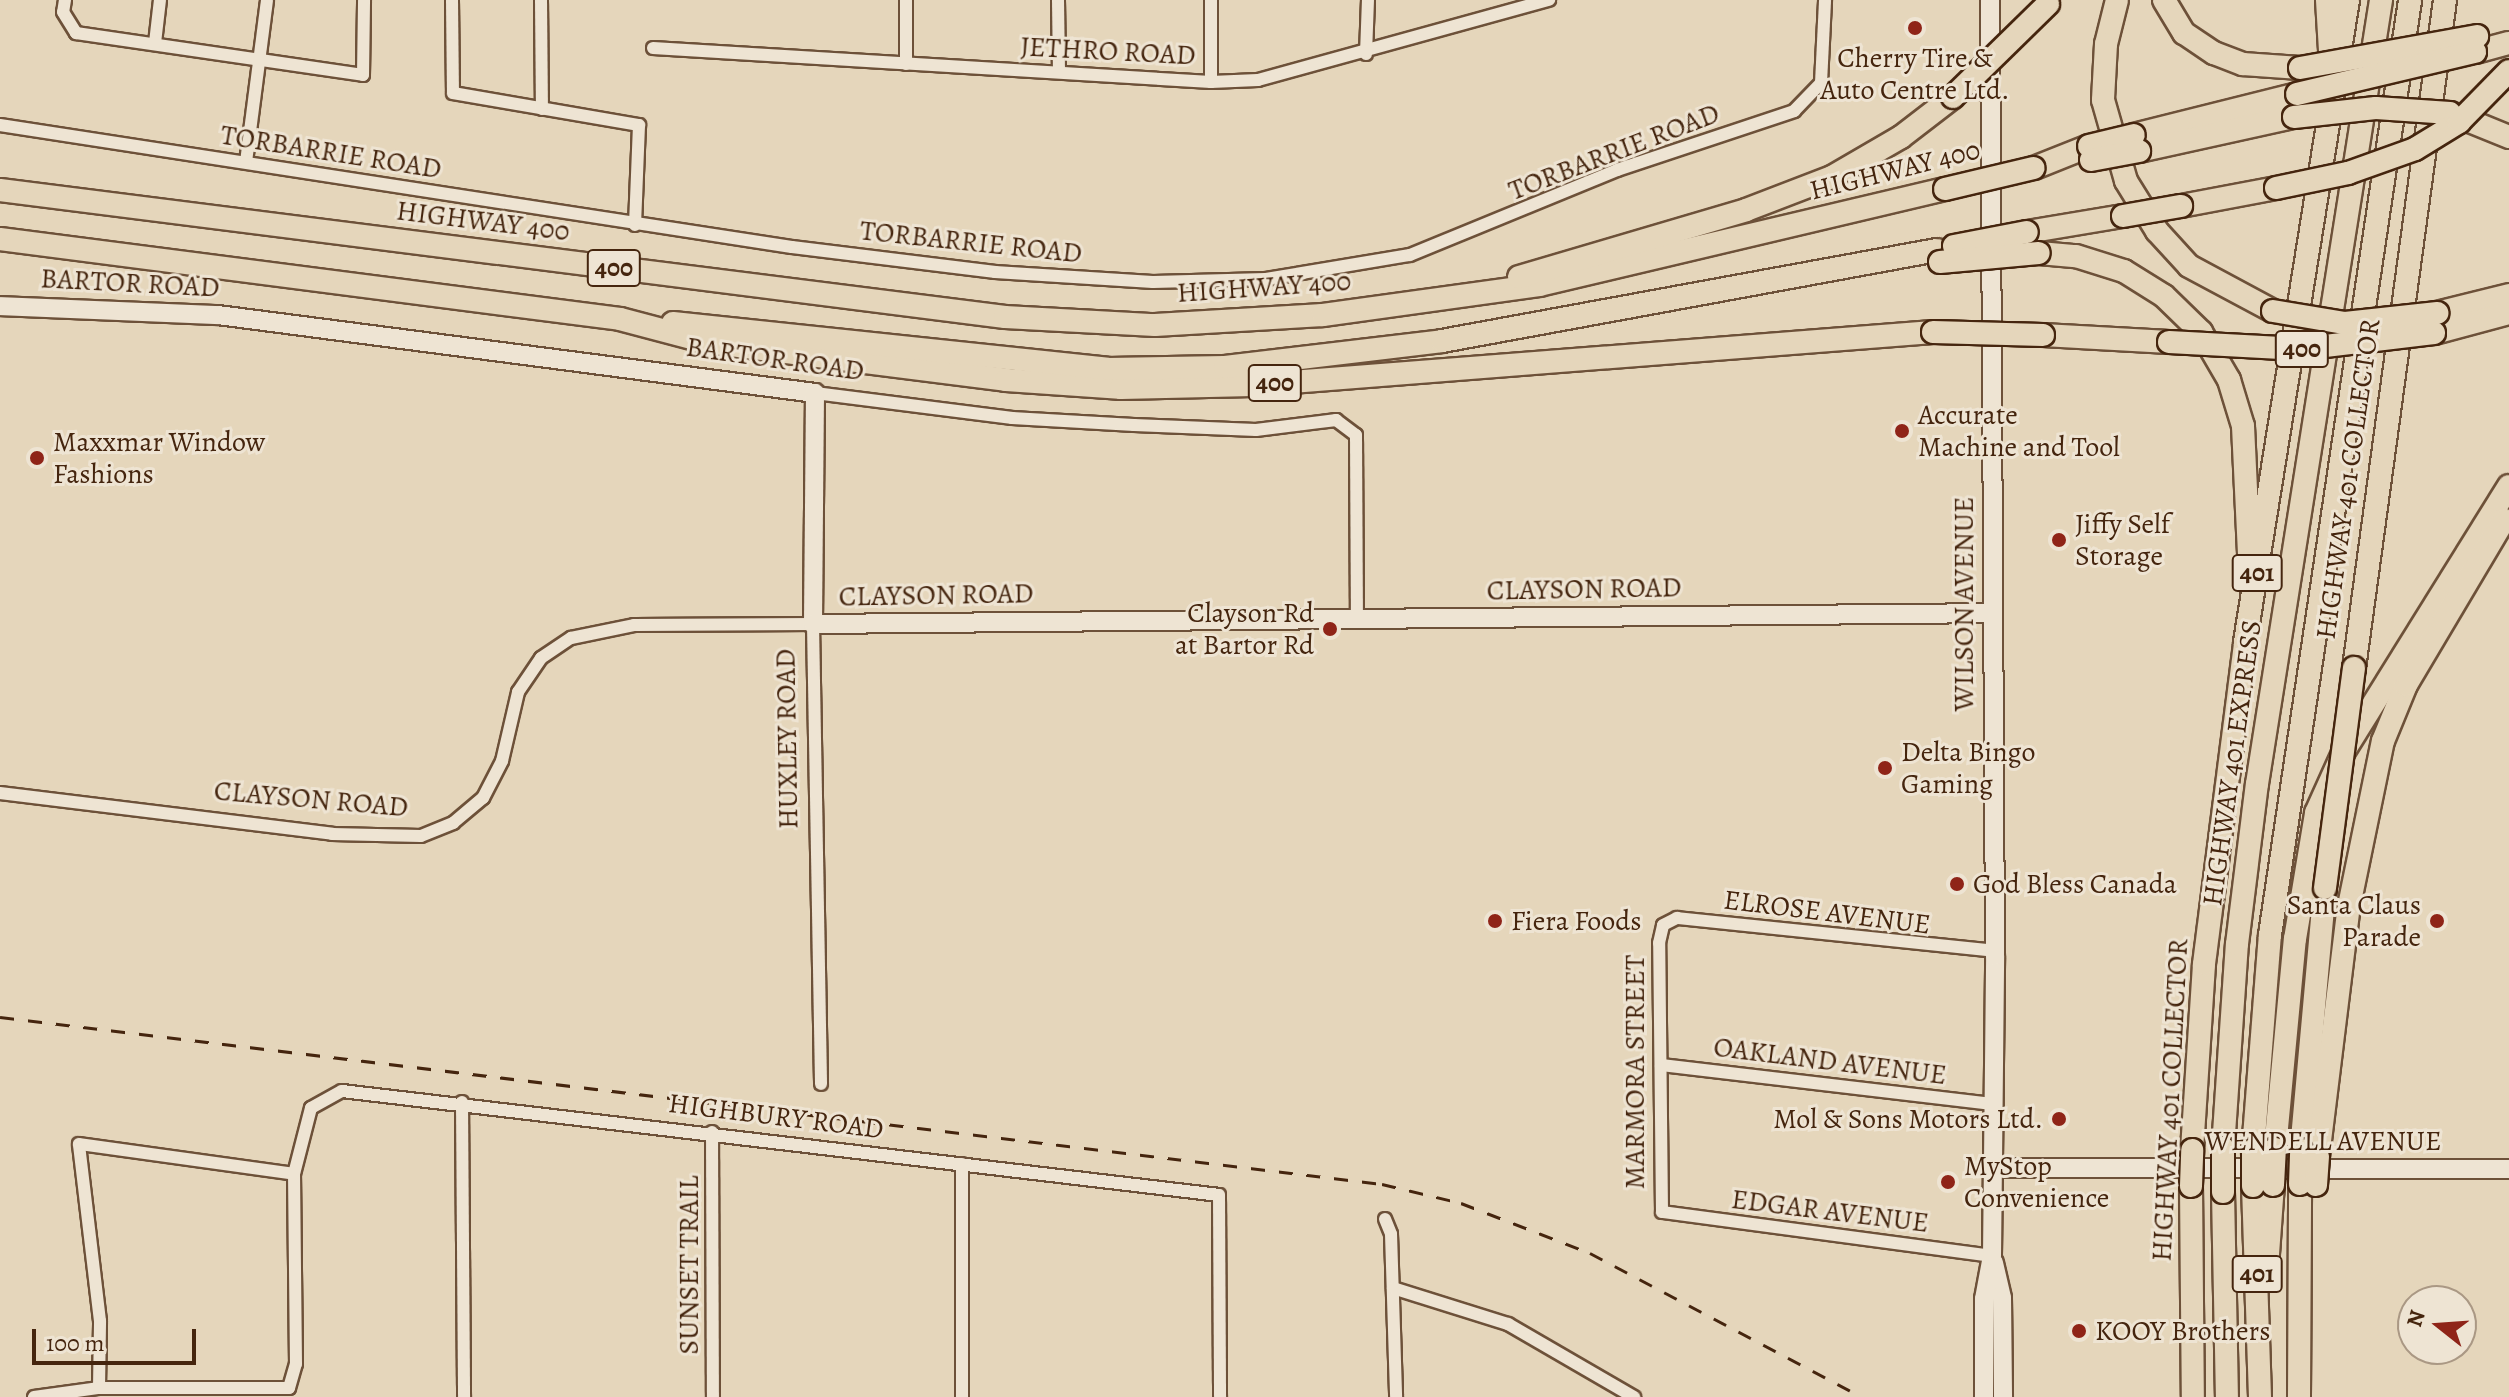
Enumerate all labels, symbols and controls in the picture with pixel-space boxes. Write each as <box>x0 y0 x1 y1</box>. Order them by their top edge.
marker: Cherry Tire & Auto Centre Ltd. <box>1906 19 1924 37</box>
street label: JETHRO ROAD <box>1020 30 1196 72</box>
place label: Cherry Tire & Auto Centre Ltd. <box>1820 41 2010 107</box>
street label: TORBARRIE ROAD <box>1504 96 1724 208</box>
street label: TORBARRIE ROAD <box>218 118 444 186</box>
street label: HIGHWAY 400 <box>1806 133 1984 207</box>
street label: HIGHWAY 400 <box>394 194 572 248</box>
street label: TORBARRIE ROAD <box>858 214 1084 270</box>
road number: 400 <box>586 246 642 290</box>
street label: BARTOR ROAD <box>40 262 220 304</box>
street label: HIGHWAY 400 <box>1176 264 1352 310</box>
street label: HIGHWAY 401 COLLECTOR <box>2309 317 2387 641</box>
road number: 400 <box>2274 327 2330 371</box>
street label: BARTOR ROAD <box>684 330 866 388</box>
road number: 400 <box>1247 361 1303 405</box>
place label: Accurate Machine and Tool <box>1918 398 2120 464</box>
marker: Accurate Machine and Tool <box>1893 422 1911 440</box>
place label: Maxxmar Window Fashions <box>53 425 265 491</box>
marker: Maxxmar Window Fashions <box>28 449 46 467</box>
street label: WILSON AVENUE <box>1947 497 1981 711</box>
place label: Jiffy Self Storage <box>2075 507 2170 573</box>
marker: Jiffy Self Storage <box>2050 531 2068 549</box>
road number: 401 <box>2231 551 2283 595</box>
street label: CLAYSON ROAD <box>1486 571 1682 607</box>
street label: CLAYSON ROAD <box>838 577 1034 613</box>
place label: Clayson Rd at Bartor Rd <box>1175 596 1314 662</box>
street label: HIGHWAY 401 EXPRESS <box>2195 618 2269 908</box>
marker: Clayson Rd at Bartor Rd <box>1321 620 1339 638</box>
street label: HUXLEY ROAD <box>769 648 805 830</box>
place label: Delta Bingo Gaming <box>1901 735 2036 801</box>
marker: Delta Bingo Gaming <box>1876 759 1894 777</box>
street label: CLAYSON ROAD <box>213 774 409 824</box>
place label: God Bless Canada <box>1973 867 2177 901</box>
marker: God Bless Canada <box>1948 875 1966 893</box>
street label: ELROSE AVENUE <box>1722 883 1932 941</box>
place label: Santa Claus Parade <box>2287 888 2421 954</box>
place label: Fiera Foods <box>1511 904 1642 938</box>
marker: Fiera Foods <box>1486 912 1504 930</box>
marker: Santa Claus Parade <box>2428 912 2446 930</box>
street label: HIGHWAY 401 COLLECTOR <box>2145 938 2195 1262</box>
street label: MARMORA STREET <box>1618 955 1652 1189</box>
street label: OAKLAND AVENUE <box>1712 1030 1948 1092</box>
street label: HIGHBURY ROAD <box>667 1086 885 1146</box>
place label: Mol & Sons Motors Ltd. <box>1773 1102 2043 1136</box>
marker: Mol & Sons Motors Ltd. <box>2050 1110 2068 1128</box>
street label: WENDELL AVENUE <box>2205 1124 2441 1158</box>
place label: MyStop Convenience <box>1964 1149 2109 1215</box>
marker: MyStop Convenience <box>1939 1173 1957 1191</box>
street label: SUNSET TRAIL <box>672 1175 706 1355</box>
street label: EDGAR AVENUE <box>1729 1182 1931 1240</box>
road number: 401 <box>2231 1252 2283 1296</box>
north arrow <box>2397 1285 2477 1365</box>
text: N <box>2399 1307 2433 1331</box>
scale bar <box>36 1313 200 1363</box>
place label: KOOY Brothers <box>2095 1314 2270 1348</box>
marker: KOOY Brothers <box>2070 1322 2088 1340</box>
text: 100 m <box>46 1327 105 1359</box>

